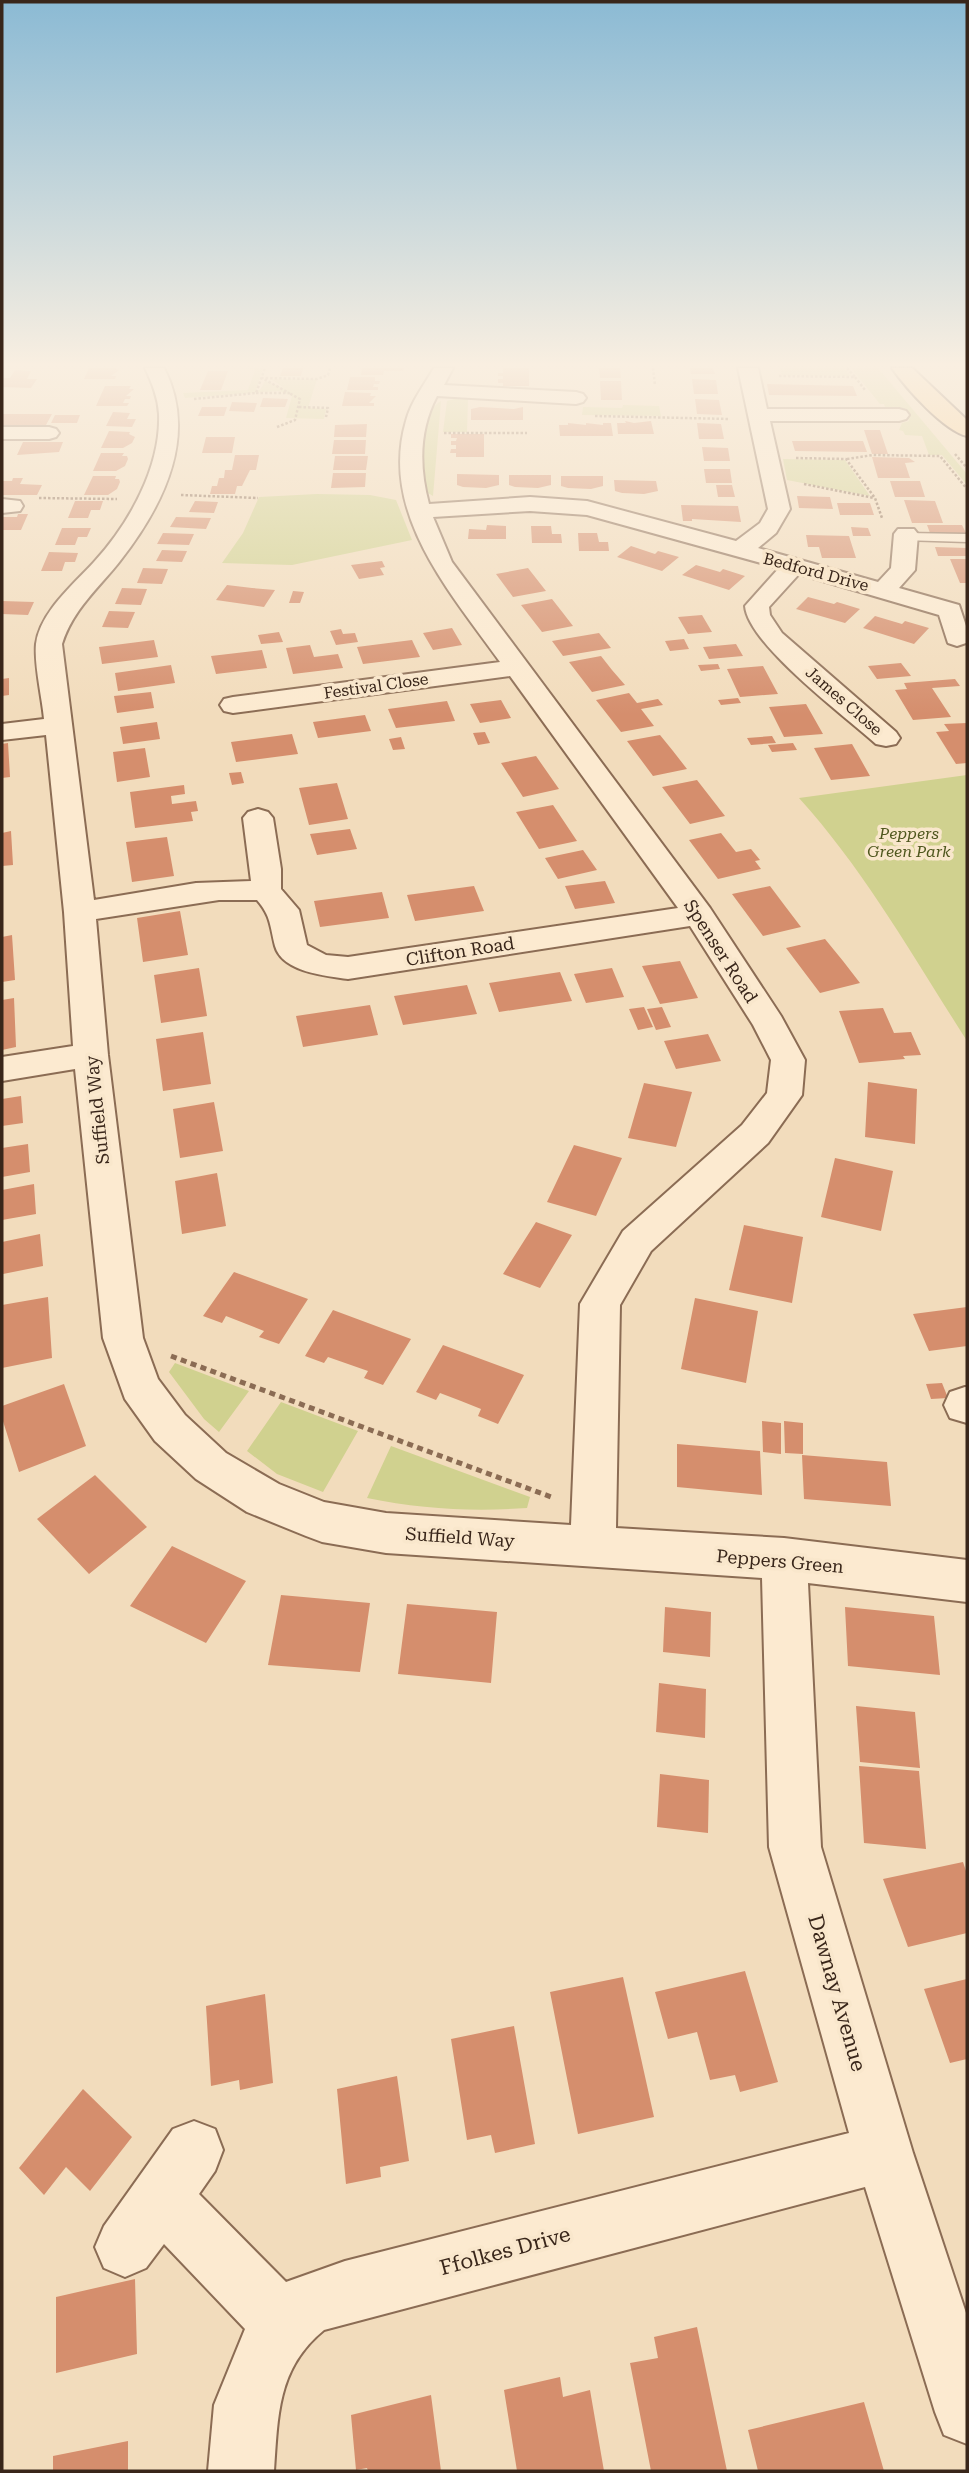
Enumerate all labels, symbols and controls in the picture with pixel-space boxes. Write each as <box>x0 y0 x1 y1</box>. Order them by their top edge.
street label: Bedford Drive <box>761 549 871 595</box>
street label: James Close <box>802 663 886 739</box>
street label: Festival Close <box>322 669 430 703</box>
park label: Peppers Green Park <box>867 824 951 861</box>
street label: Spenser Road <box>680 895 762 1007</box>
street label: Clifton Road <box>404 932 516 970</box>
street label: Suffield Way <box>81 1054 113 1165</box>
street label: Suffield Way <box>405 1523 516 1551</box>
street label: Peppers Green <box>715 1545 845 1577</box>
street label: Dawnay Avenue <box>803 1912 871 2074</box>
street label: Ffolkes Drive <box>437 2222 573 2280</box>

